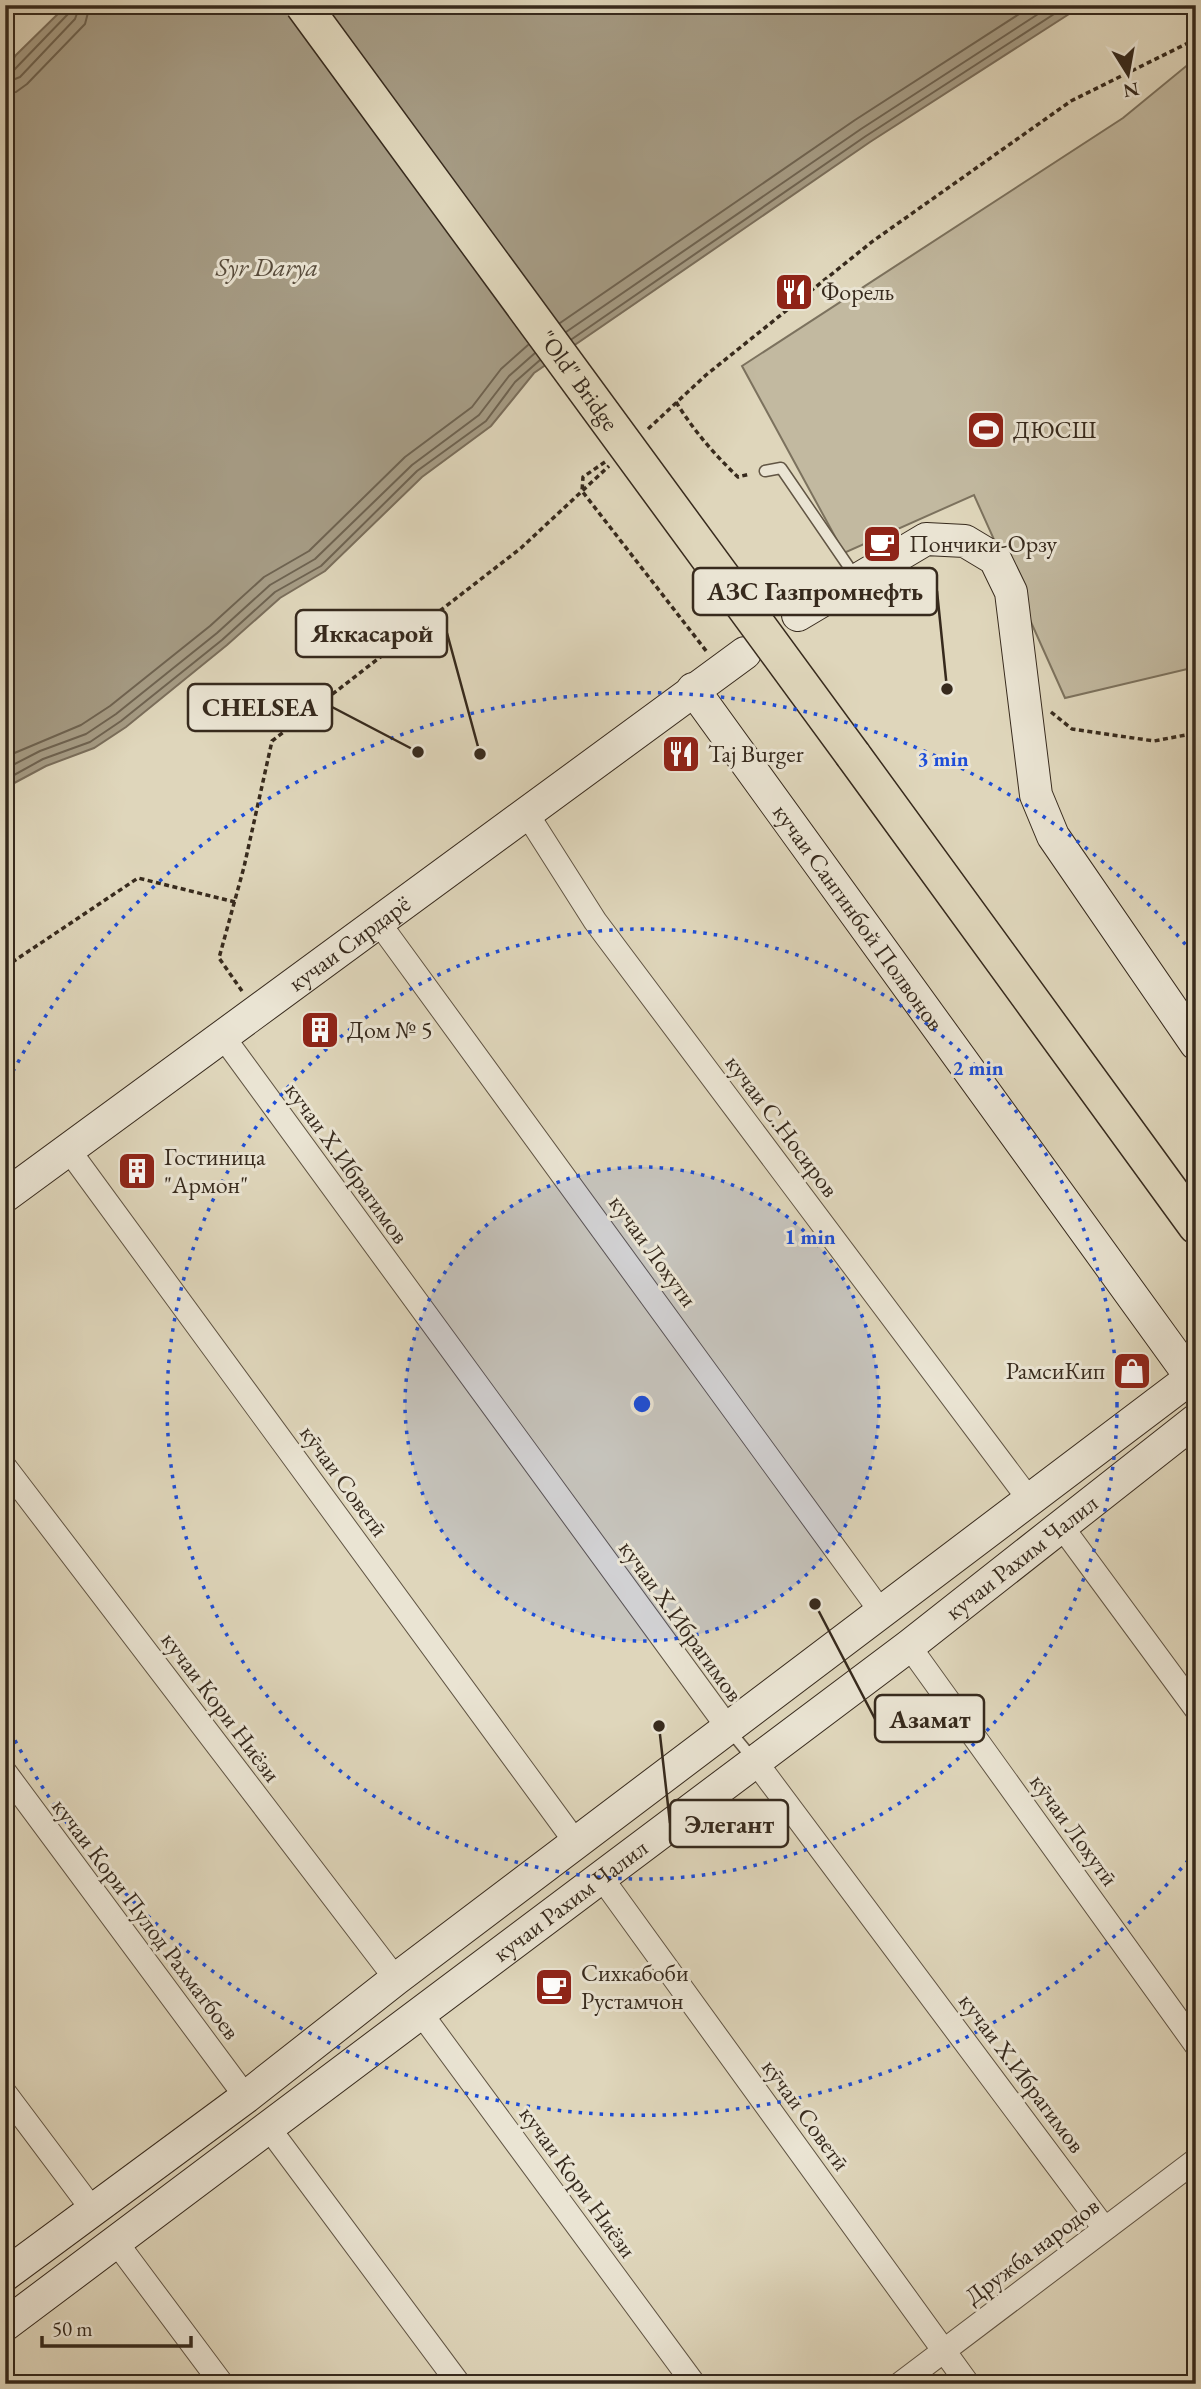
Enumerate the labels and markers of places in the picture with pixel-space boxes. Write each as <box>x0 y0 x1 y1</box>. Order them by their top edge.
restaurant icon: Форель <box>773 271 815 313</box>
place label: Форель <box>821 276 894 307</box>
sports icon: ДЮСШ <box>965 409 1007 451</box>
place label: ДЮСШ <box>1013 414 1097 445</box>
cafe icon: Пончики-Орзу <box>861 523 903 565</box>
place label: Пончики-Орзу <box>909 528 1058 559</box>
callout: АЗС Газпромнефть <box>693 568 937 615</box>
callout: Яккасарой <box>296 610 447 657</box>
callout: CHELSEA <box>188 684 332 731</box>
restaurant icon: Taj Burger <box>660 733 702 775</box>
place label: Taj Burger <box>708 738 804 769</box>
building icon: Дом № 5 <box>299 1009 341 1051</box>
place label: Дом № 5 <box>347 1014 433 1045</box>
place label: Гостиница "Армон" <box>164 1141 266 1200</box>
building icon: Гостиница "Армон" <box>116 1150 158 1192</box>
shop icon: РамсиКип <box>1111 1350 1153 1392</box>
place label: РамсиКип <box>1006 1355 1105 1386</box>
centre of rings <box>630 1392 654 1416</box>
callout: Азамат <box>875 1695 984 1742</box>
callout: Элегант <box>670 1800 788 1847</box>
place label: Сихкабоби Рустамчон <box>581 1957 689 2016</box>
cafe icon: Сихкабоби Рустамчон <box>533 1966 575 2008</box>

